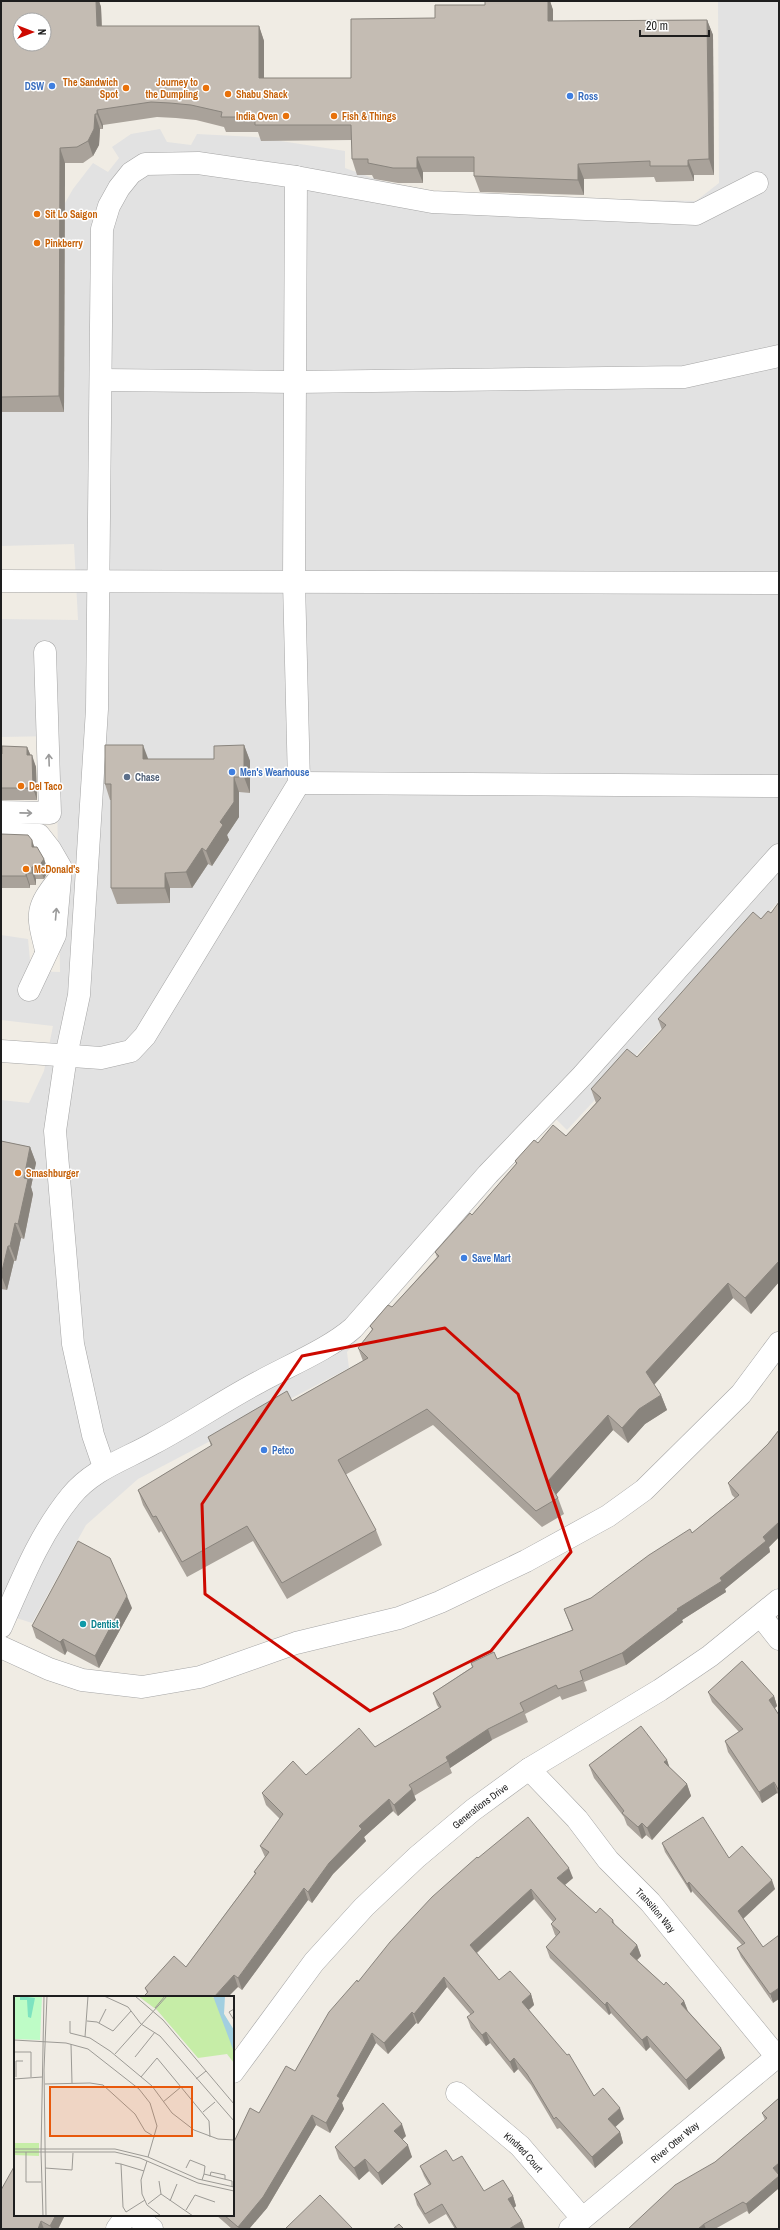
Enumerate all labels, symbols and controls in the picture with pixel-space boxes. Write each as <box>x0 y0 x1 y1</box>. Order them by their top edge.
north arrow <box>12 12 52 52</box>
scale bar <box>640 12 709 38</box>
text: 20 m <box>646 18 668 34</box>
text: N <box>35 29 49 35</box>
place label: The Sandwich Spot <box>63 76 118 101</box>
place label: Journey to the Dumpling <box>146 76 198 101</box>
place label: DSW <box>25 80 44 93</box>
marker: DSW <box>47 81 57 91</box>
marker: The Sandwich Spot <box>121 83 131 93</box>
marker: Journey to the Dumpling <box>201 83 211 93</box>
place label: Shabu Shack <box>236 88 288 101</box>
marker: Shabu Shack <box>223 89 233 99</box>
place label: Ross <box>578 90 598 103</box>
marker: Ross <box>565 91 575 101</box>
place label: India Oven <box>236 110 278 123</box>
place label: Fish & Things <box>342 110 397 123</box>
marker: India Oven <box>281 111 291 121</box>
marker: Fish & Things <box>329 111 339 121</box>
place label: Sit Lo Saigon <box>45 208 97 221</box>
marker: Sit Lo Saigon <box>32 209 42 219</box>
place label: Pinkberry <box>45 237 83 250</box>
marker: Pinkberry <box>32 238 42 248</box>
one-way arrow <box>45 754 53 767</box>
place label: Men's Wearhouse <box>240 766 310 779</box>
marker: Men's Wearhouse <box>227 767 237 777</box>
place label: Chase <box>135 771 160 784</box>
marker: Chase <box>122 772 132 782</box>
place label: Del Taco <box>29 780 63 793</box>
marker: Del Taco <box>16 781 26 791</box>
one-way arrow <box>19 809 32 817</box>
place label: McDonald's <box>34 863 80 876</box>
marker: McDonald's <box>21 864 31 874</box>
one-way arrow <box>53 908 60 921</box>
place label: Smashburger <box>26 1167 80 1180</box>
marker: Smashburger <box>13 1168 23 1178</box>
place label: Save Mart <box>472 1252 511 1265</box>
marker: Save Mart <box>459 1253 469 1263</box>
place label: Petco <box>272 1444 294 1457</box>
marker: Petco <box>259 1445 269 1455</box>
place label: Dentist <box>91 1618 119 1631</box>
marker: Dentist <box>78 1619 88 1629</box>
street label: Generations Drive <box>450 1780 511 1832</box>
street label: Transition Way <box>633 1885 679 1936</box>
inset map <box>14 1996 234 2216</box>
street label: River Otter Way <box>648 2118 702 2166</box>
street label: Kindred Court <box>501 2129 546 2176</box>

